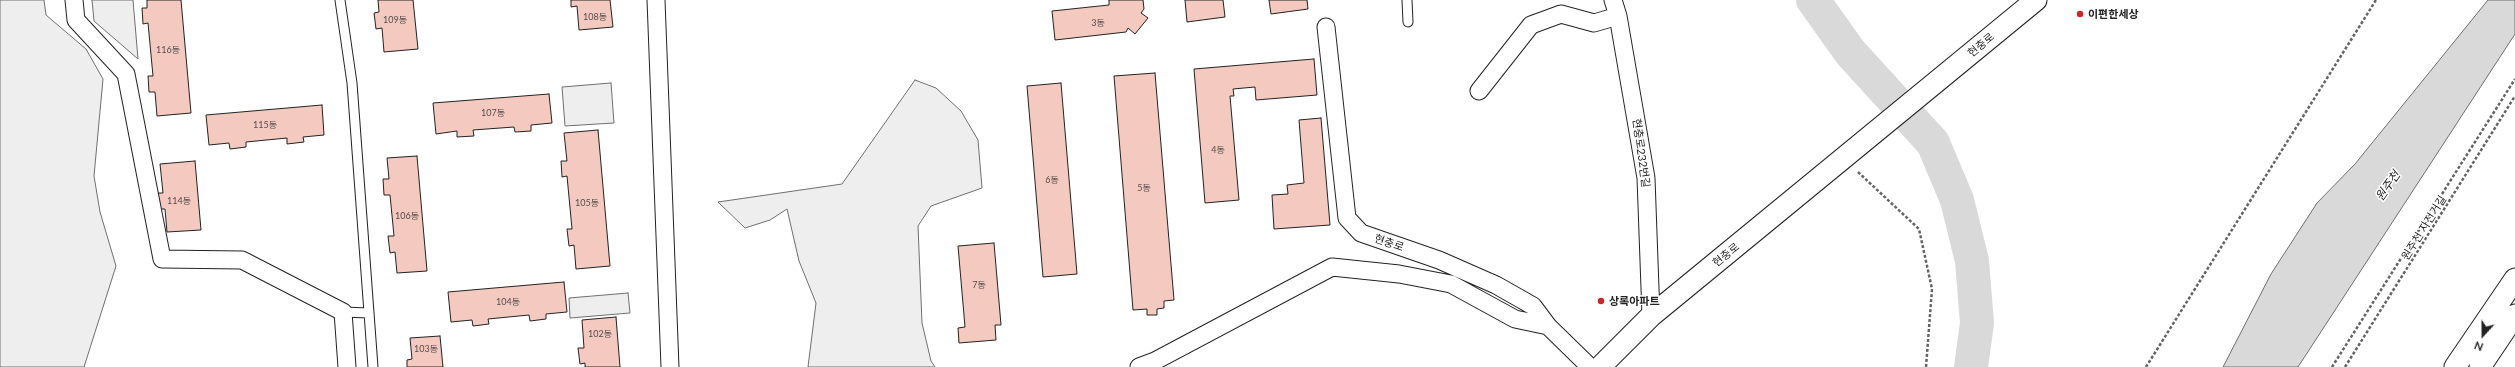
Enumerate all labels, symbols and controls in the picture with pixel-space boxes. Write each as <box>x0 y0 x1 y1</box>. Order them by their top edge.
place label: 이편한세상 <box>2088 7 2139 21</box>
marker: 이편한세상 <box>2075 9 2085 19</box>
house number: 108동 <box>583 12 607 22</box>
house number: 109동 <box>383 15 407 25</box>
house number: 3동 <box>1091 18 1105 28</box>
street label: 현충로 <box>1965 30 1997 60</box>
house number: 116동 <box>156 45 180 55</box>
house number: 107동 <box>481 108 505 118</box>
street label: 현충로232번길 <box>1630 118 1652 188</box>
house number: 115동 <box>253 120 277 130</box>
house number: 4동 <box>1211 145 1225 155</box>
water label: 원주천 <box>2373 168 2403 204</box>
house number: 6동 <box>1045 175 1059 185</box>
house number: 5동 <box>1137 183 1151 193</box>
street label: 원주천 자전거길 <box>2399 193 2449 263</box>
house number: 114동 <box>167 196 191 206</box>
house number: 105동 <box>575 198 599 208</box>
house number: 106동 <box>395 211 419 221</box>
street label: 현충로 <box>1372 232 1406 254</box>
street label: 현충로 <box>1710 240 1742 270</box>
house number: 7동 <box>972 280 986 290</box>
place label: 상록아파트 <box>1609 294 1660 308</box>
marker: 상록아파트 <box>1596 296 1606 306</box>
house number: 104동 <box>496 297 520 307</box>
north arrow <box>2463 315 2503 355</box>
house number: 102동 <box>588 329 612 339</box>
text: N <box>2472 339 2485 354</box>
house number: 103동 <box>414 344 438 354</box>

